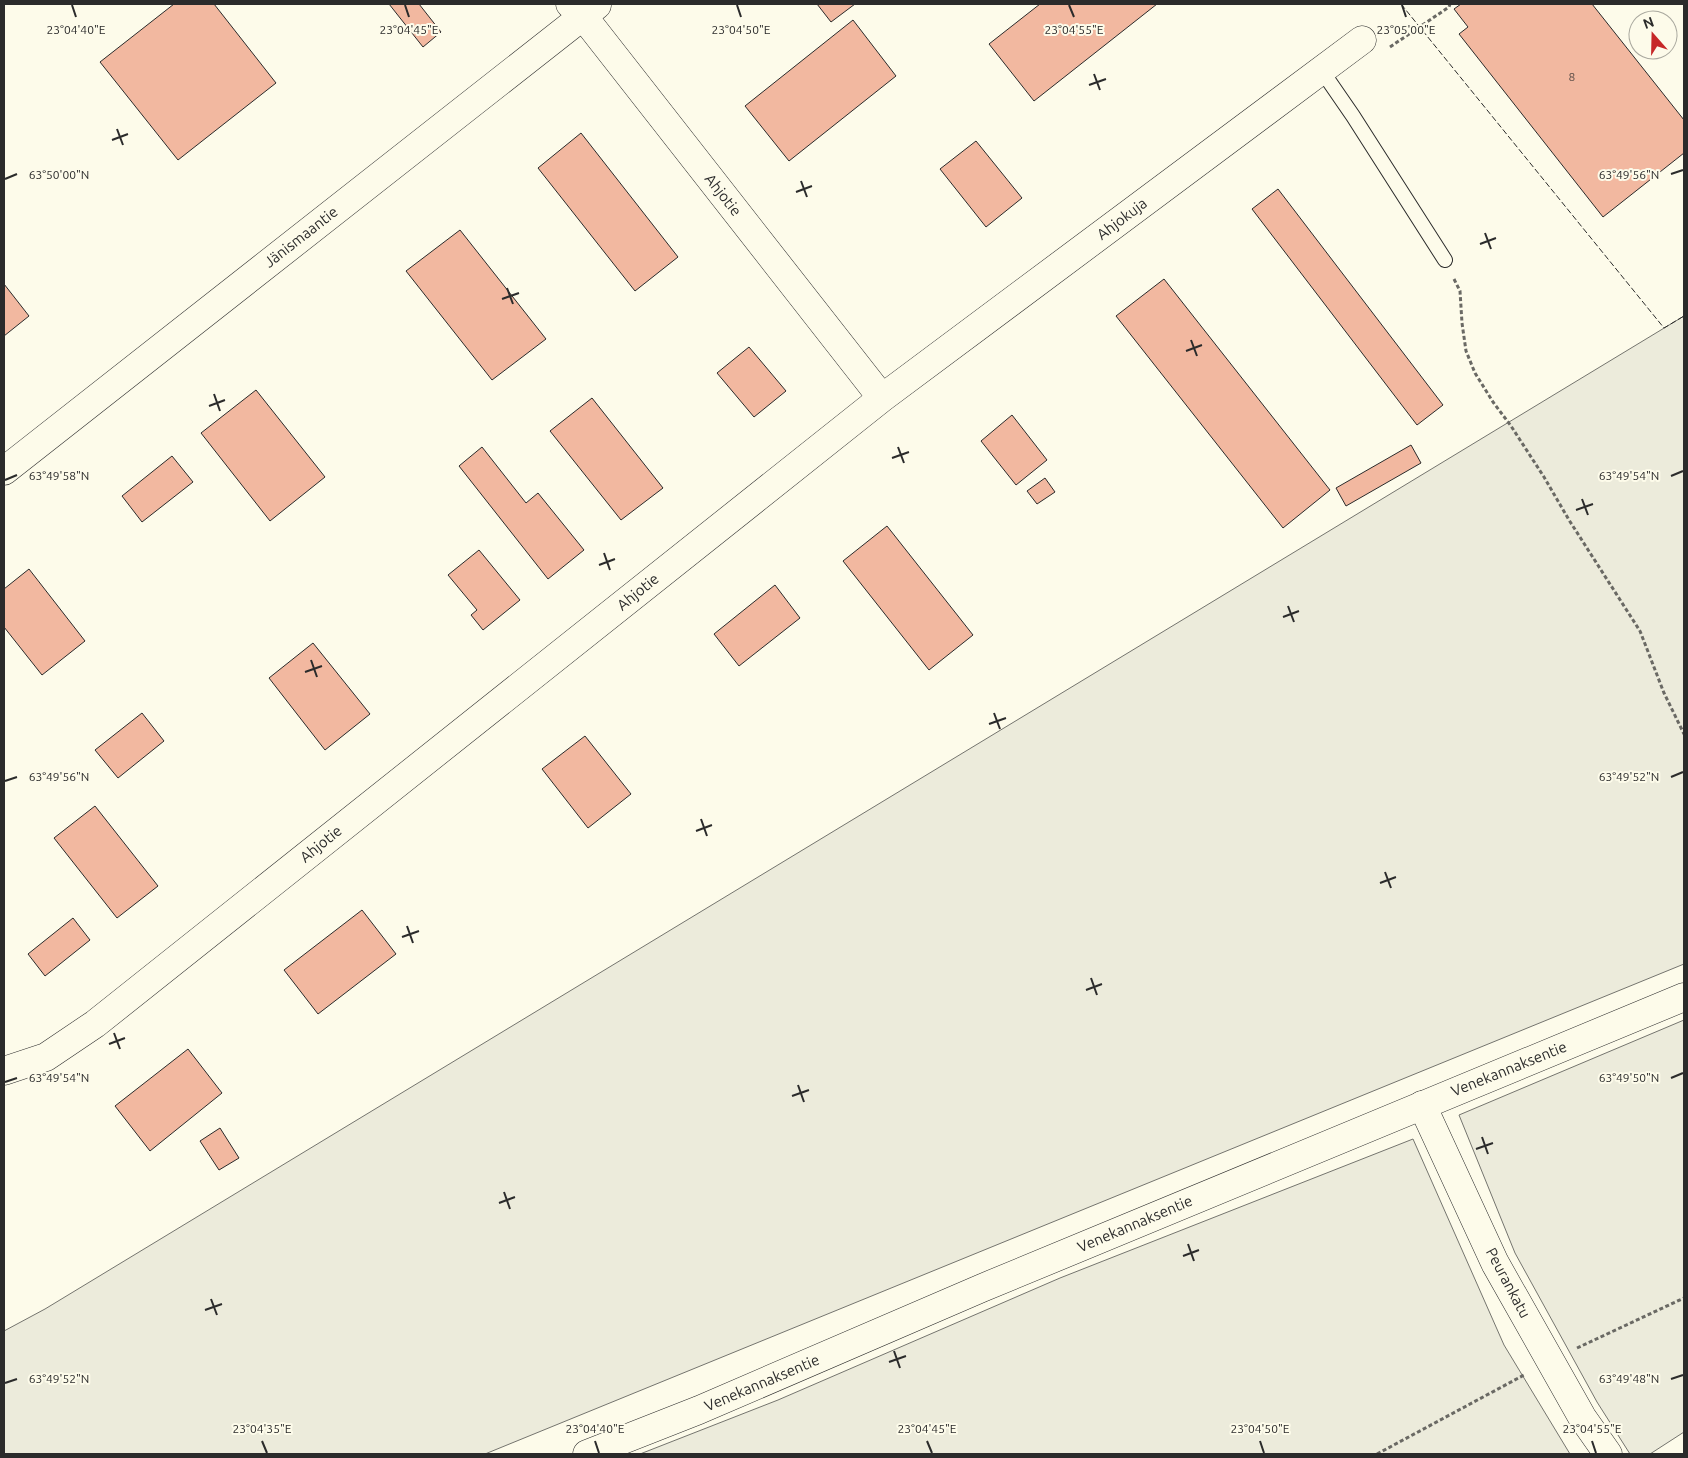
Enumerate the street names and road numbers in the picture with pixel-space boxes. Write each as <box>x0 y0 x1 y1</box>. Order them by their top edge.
street label: Ahjotie <box>702 170 745 219</box>
street label: Ahjokuja <box>1093 194 1150 243</box>
street label: Jänismaantie <box>261 203 341 271</box>
street label: Ahjotie <box>613 570 662 613</box>
street label: Ahjotie <box>296 822 345 865</box>
street label: Venekannaksentie <box>1449 1038 1569 1099</box>
street label: Venekannaksentie <box>1075 1192 1195 1255</box>
street label: Peurankatu <box>1483 1245 1534 1321</box>
street label: Venekannaksentie <box>702 1351 822 1414</box>

